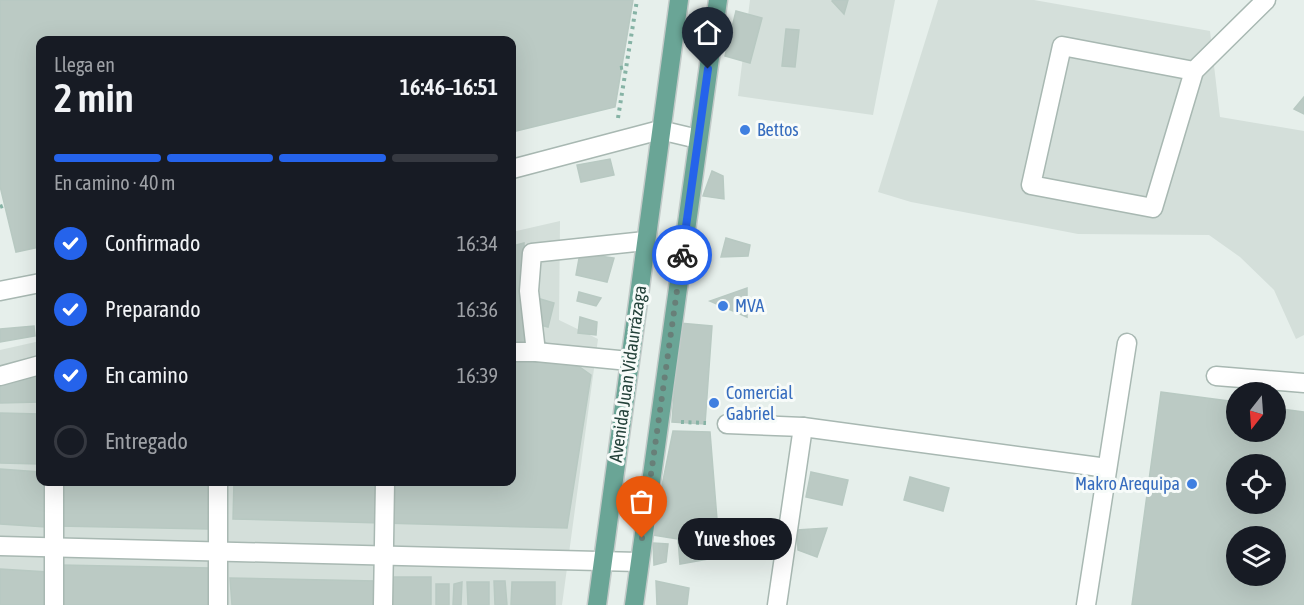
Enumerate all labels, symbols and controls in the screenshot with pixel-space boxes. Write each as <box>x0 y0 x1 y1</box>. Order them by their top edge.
pin <box>682 7 733 69</box>
icon: home <box>691 16 724 49</box>
text: Llega en <box>54 53 115 76</box>
text: 16:46–16:51 <box>400 74 498 100</box>
text: 2 min <box>54 76 134 120</box>
place label: Bettos <box>757 119 799 140</box>
marker: Bettos <box>738 123 752 137</box>
text: En camino · 40 m <box>54 171 175 194</box>
courier <box>652 225 712 285</box>
icon: check <box>54 227 87 260</box>
text: Confirmado <box>105 230 200 256</box>
text: 16:34 <box>457 232 498 255</box>
icon: bike <box>666 239 699 272</box>
street label: Avenida Juan Vidaurrázaga <box>605 284 650 464</box>
icon: check <box>54 293 87 326</box>
place label: MVA <box>735 295 765 316</box>
text: Preparando <box>105 296 201 322</box>
text: 16:36 <box>457 298 498 321</box>
marker: MVA <box>716 299 730 313</box>
icon: check <box>54 359 87 392</box>
text: En camino <box>105 362 188 388</box>
text: 16:39 <box>457 364 498 387</box>
place label: Comercial Gabriel <box>726 382 793 424</box>
north arrow <box>1226 382 1286 442</box>
map controls <box>1226 382 1286 586</box>
marker: Comercial Gabriel <box>707 396 721 410</box>
text: Entregado <box>105 428 188 454</box>
button: locate <box>1226 454 1286 514</box>
place label: Makro Arequipa <box>1075 473 1180 494</box>
pin <box>616 476 667 538</box>
marker: Makro Arequipa <box>1185 477 1199 491</box>
icon: bag <box>625 485 658 518</box>
callout: Yuve shoes <box>678 517 792 559</box>
button: layers <box>1226 526 1286 586</box>
text: Yuve shoes <box>695 527 775 550</box>

